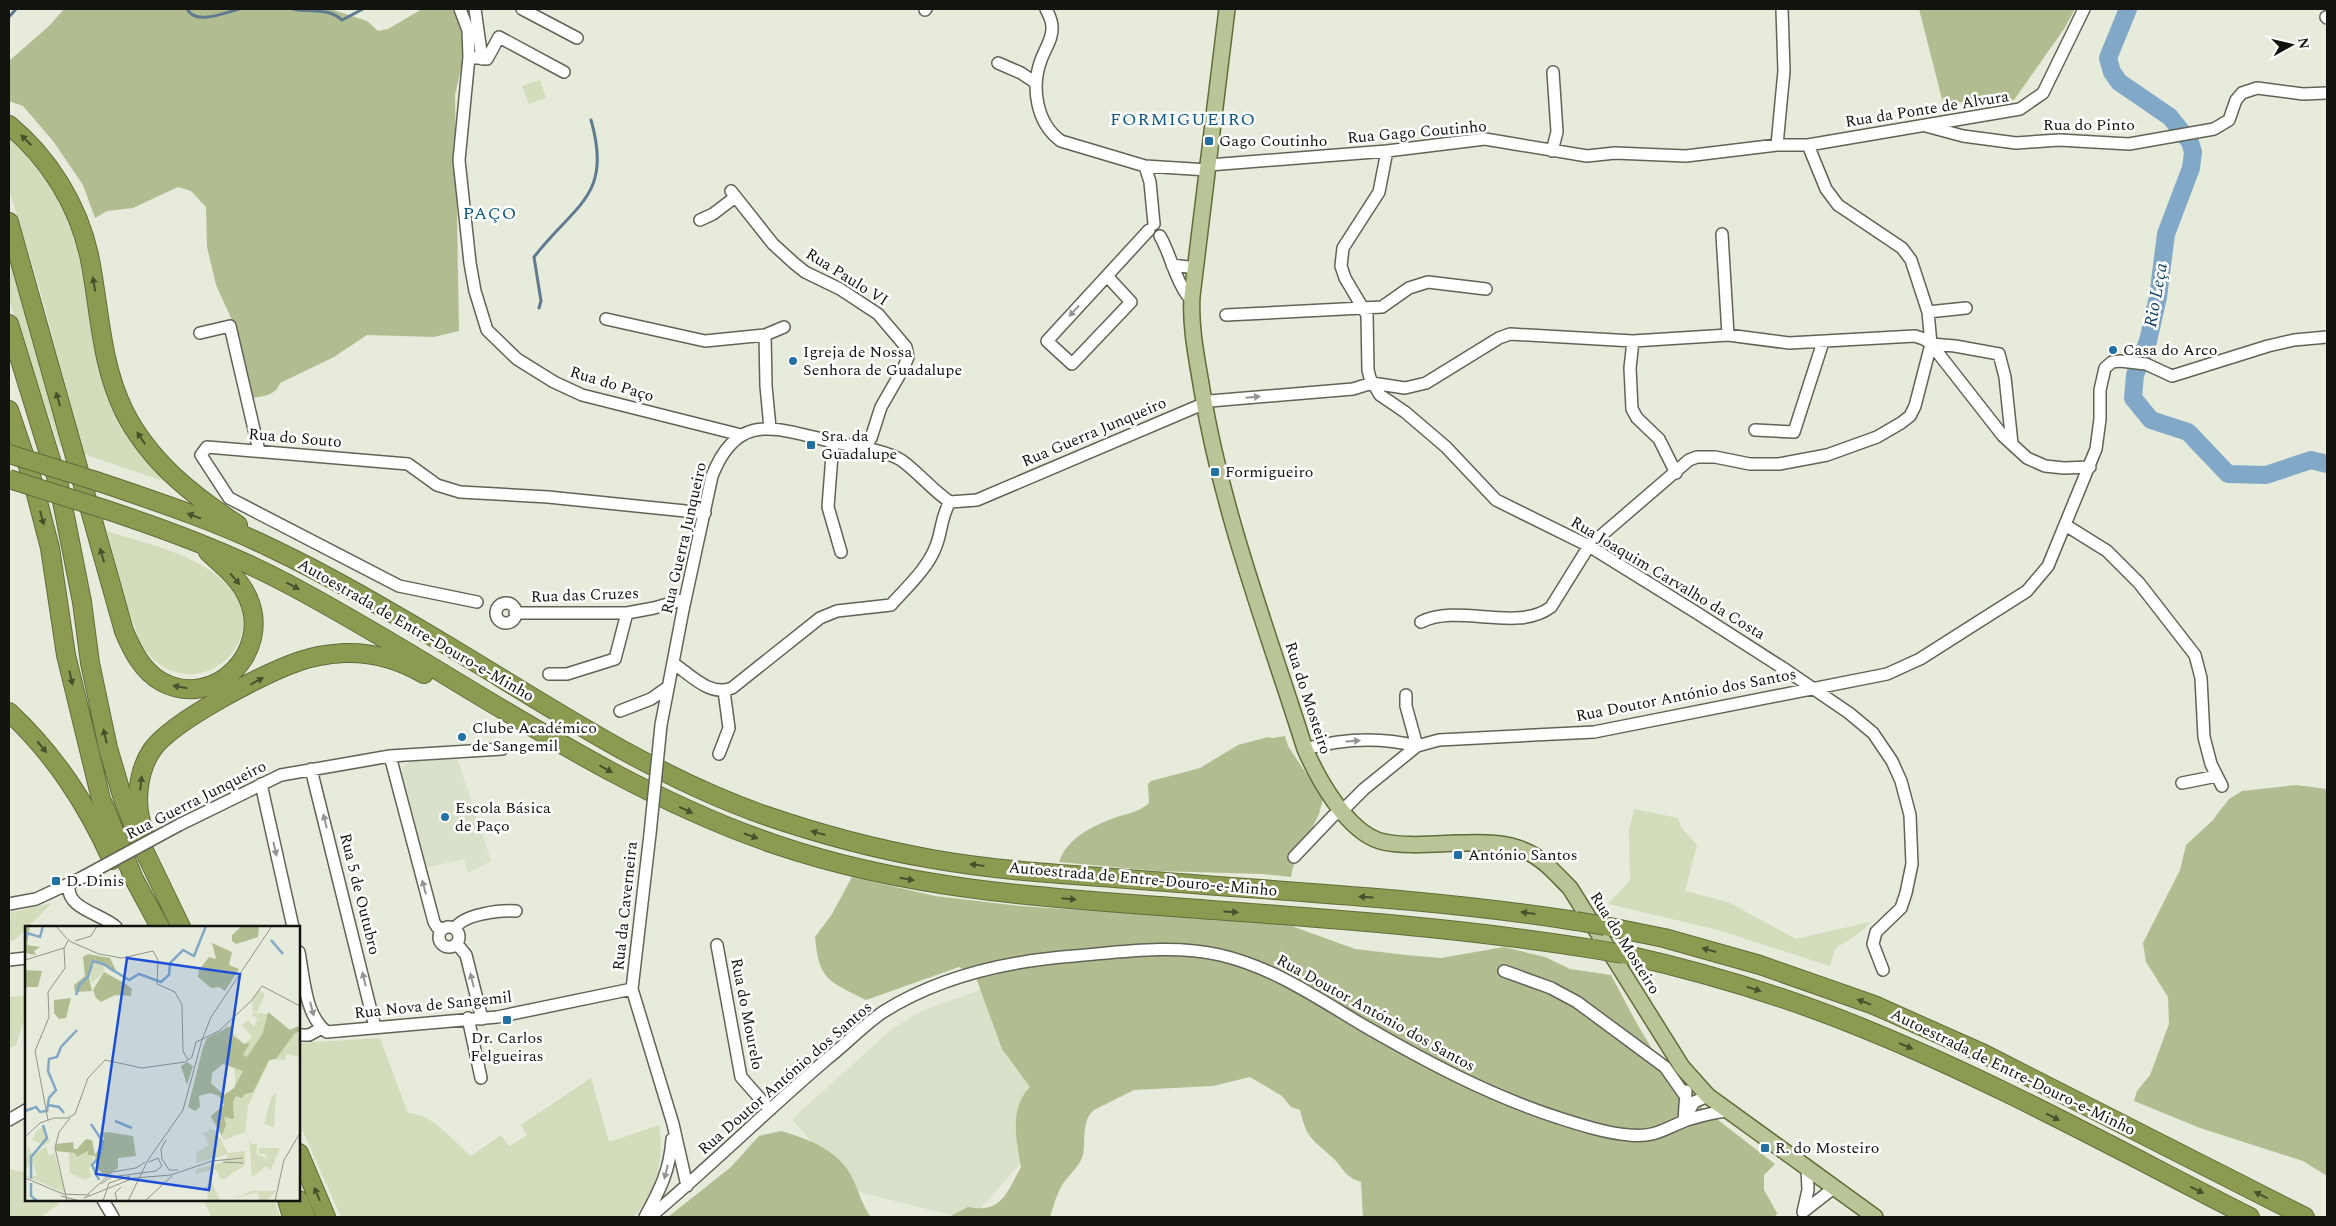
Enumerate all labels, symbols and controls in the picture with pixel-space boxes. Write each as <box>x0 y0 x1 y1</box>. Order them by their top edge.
north arrow <box>2266 20 2316 70</box>
text: N <box>2292 36 2315 50</box>
street label: Rua da Ponte de Alvura <box>1843 84 2011 134</box>
district label: FORMIGUEIRO <box>1110 106 1256 133</box>
street label: Rua do Pinto <box>2043 113 2135 137</box>
street label: Rua Gago Coutinho <box>1346 114 1488 150</box>
place label: Gago Coutinho <box>1219 129 1327 153</box>
one-way arrow <box>20 134 32 146</box>
marker: Gago Coutinho <box>1203 135 1215 147</box>
district label: PAÇO <box>463 200 517 227</box>
street label: Rua Paulo VI <box>801 242 893 312</box>
water label: Rio Leça <box>2137 261 2175 329</box>
one-way arrow <box>90 276 98 292</box>
one-way arrow <box>1069 305 1080 318</box>
place label: Casa do Arco <box>2123 338 2217 362</box>
place label: Igreja de Nossa Senhora de Guadalupe <box>803 340 962 382</box>
marker: Casa do Arco <box>2107 344 2119 356</box>
marker: Igreja de Nossa Senhora de Guadalupe <box>787 355 799 367</box>
street label: Rua do Paço <box>567 360 657 408</box>
one-way arrow <box>54 391 62 406</box>
street label: Rua Guerra Junqueiro <box>1018 391 1170 473</box>
one-way arrow <box>1245 393 1261 401</box>
street label: Rua do Souto <box>247 422 343 454</box>
place label: Sra. da Guadalupe <box>821 424 897 466</box>
one-way arrow <box>136 431 145 444</box>
marker: Sra. da Guadalupe <box>805 439 817 451</box>
street label: Rua Guerra Junqueiro <box>655 460 713 616</box>
place label: Formigueiro <box>1225 460 1313 484</box>
marker: Formigueiro <box>1209 466 1221 478</box>
one-way arrow <box>39 510 47 525</box>
street label: Rua Joaquim Carvalho da Costa <box>1566 510 1770 646</box>
one-way arrow <box>186 512 201 519</box>
one-way arrow <box>98 547 106 563</box>
street label: Autoestrada de Entre-Douro-e-Minho <box>293 552 539 708</box>
one-way arrow <box>229 573 240 585</box>
street label: Rua das Cruzes <box>531 581 639 609</box>
one-way arrow <box>286 582 299 591</box>
street label: Rua do Mosteiro <box>1278 639 1338 757</box>
street label: Rua Doutor António dos Santos <box>1574 662 1798 728</box>
one-way arrow <box>67 670 75 685</box>
one-way arrow <box>250 677 264 685</box>
one-way arrow <box>172 683 187 691</box>
place label: Clube Académico de Sangemil <box>472 716 597 758</box>
one-way arrow <box>101 728 109 743</box>
marker: Clube Académico de Sangemil <box>456 731 468 743</box>
one-way arrow <box>1345 737 1361 745</box>
one-way arrow <box>37 740 48 753</box>
street label: Rua Guerra Junqueiro <box>121 754 271 846</box>
one-way arrow <box>599 764 612 773</box>
one-way arrow <box>137 775 145 791</box>
place label: Escola Básica de Paço <box>455 796 551 838</box>
one-way arrow <box>679 806 693 814</box>
marker: Escola Básica de Paço <box>439 811 451 823</box>
one-way arrow <box>320 814 328 829</box>
one-way arrow <box>811 828 826 836</box>
street label: Rua 5 de Outubro <box>333 831 387 957</box>
one-way arrow <box>744 832 759 840</box>
street label: Rua da Caverneira <box>606 840 644 972</box>
one-way arrow <box>271 841 279 856</box>
place label: António Santos <box>1468 843 1578 867</box>
marker: António Santos <box>1452 849 1464 861</box>
street label: Autoestrada de Entre-Douro-e-Minho <box>1008 855 1278 903</box>
one-way arrow <box>969 861 985 869</box>
place label: D. Dinis <box>66 869 124 893</box>
marker: D. Dinis <box>50 875 62 887</box>
one-way arrow <box>900 876 916 884</box>
one-way arrow <box>420 879 428 894</box>
street label: Rua do Mosteiro <box>1584 887 1666 999</box>
one-way arrow <box>1358 893 1374 901</box>
one-way arrow <box>1061 896 1077 904</box>
one-way arrow <box>1223 908 1239 916</box>
one-way arrow <box>1519 909 1535 917</box>
inset map <box>25 926 300 1201</box>
one-way arrow <box>1702 946 1717 954</box>
street label: Rua Doutor António dos Santos <box>1272 948 1480 1078</box>
street label: Rua do Mourelo <box>724 956 770 1072</box>
one-way arrow <box>360 971 368 987</box>
one-way arrow <box>468 972 476 987</box>
street label: Rua Nova de Sangemil <box>353 985 513 1025</box>
one-way arrow <box>1747 986 1762 994</box>
street label: Rua Doutor António dos Santos <box>693 995 877 1161</box>
one-way arrow <box>1856 997 1871 1005</box>
one-way arrow <box>308 1001 316 1016</box>
street label: Autoestrada de Entre-Douro-e-Minho <box>1886 1002 2140 1142</box>
marker: Dr. Carlos Felgueiras <box>501 1014 513 1026</box>
place label: Dr. Carlos Felgueiras <box>470 1026 544 1068</box>
one-way arrow <box>1899 1042 1914 1050</box>
one-way arrow <box>2045 1113 2060 1121</box>
place label: R. do Mosteiro <box>1775 1136 1879 1160</box>
marker: R. do Mosteiro <box>1759 1142 1771 1154</box>
one-way arrow <box>662 1165 670 1180</box>
one-way arrow <box>2190 1186 2205 1194</box>
one-way arrow <box>312 1187 320 1201</box>
one-way arrow <box>2254 1191 2268 1199</box>

